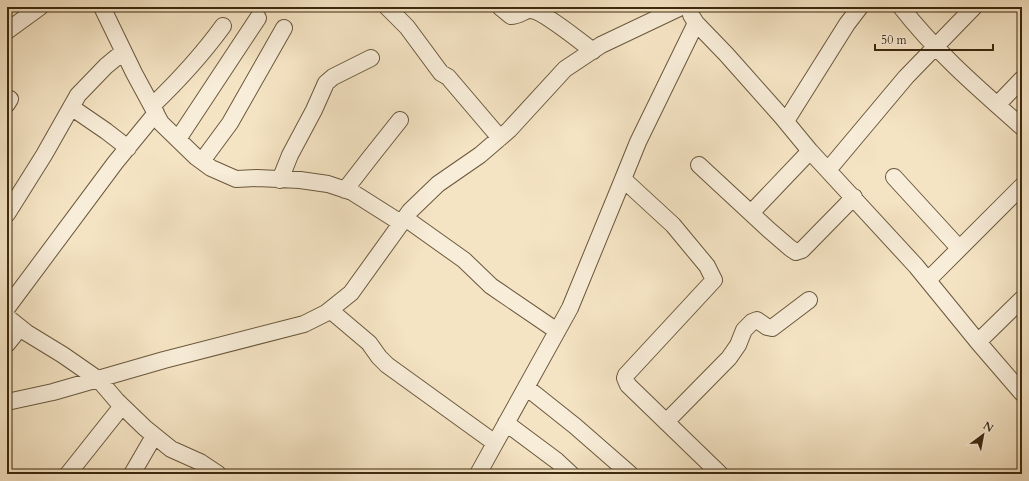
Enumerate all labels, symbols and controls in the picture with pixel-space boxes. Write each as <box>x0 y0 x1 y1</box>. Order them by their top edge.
scale bar <box>875 26 993 52</box>
text: 50 m <box>881 32 908 48</box>
north arrow <box>963 415 1003 455</box>
text: N <box>980 418 996 436</box>

